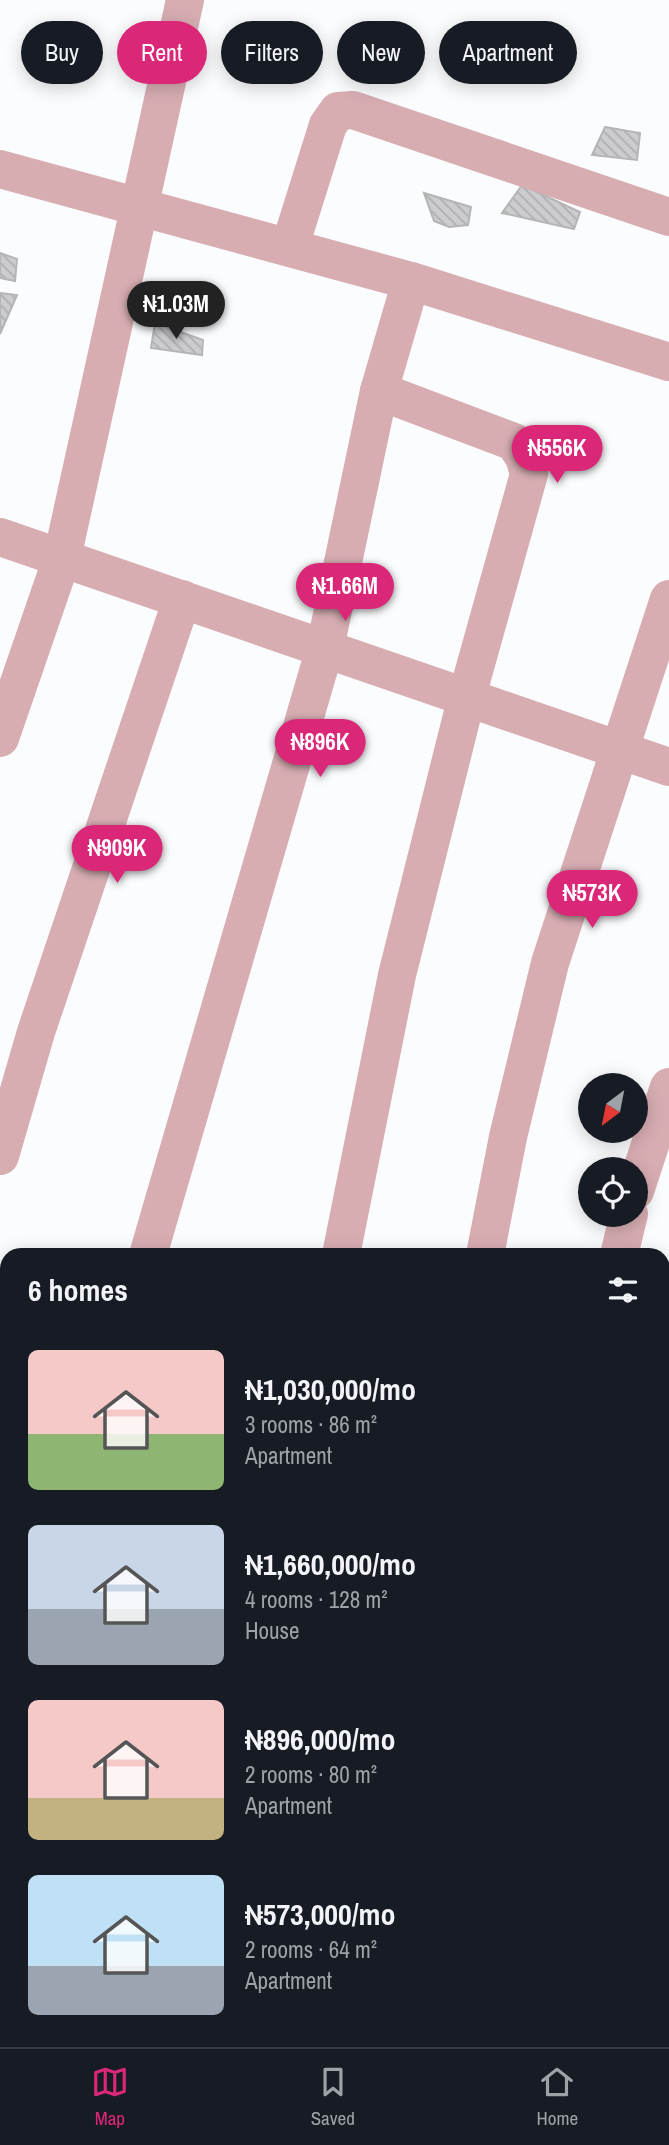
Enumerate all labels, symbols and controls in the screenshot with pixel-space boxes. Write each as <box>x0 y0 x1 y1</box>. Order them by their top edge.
chip: Buy <box>21 21 103 84</box>
chip: Rent <box>117 21 207 84</box>
chip: Filters <box>221 21 323 84</box>
chip: New <box>337 21 425 84</box>
chip: Apartment <box>439 21 577 84</box>
pin: ₦1.03M <box>119 282 233 341</box>
text: ₦1.03M <box>143 288 209 319</box>
pin: ₦556K <box>508 426 606 485</box>
text: ₦556K <box>528 432 586 463</box>
pin: ₦1.66M <box>288 564 402 623</box>
text: ₦1.66M <box>312 570 378 601</box>
pin: ₦896K <box>271 720 369 779</box>
text: ₦896K <box>291 726 349 757</box>
pin: ₦909K <box>68 826 166 885</box>
text: ₦909K <box>88 832 146 863</box>
pin: ₦573K <box>543 870 641 930</box>
text: ₦573K <box>563 877 621 908</box>
north arrow <box>578 1073 648 1143</box>
map controls <box>578 1073 648 1227</box>
button: locate <box>578 1157 648 1227</box>
text: 6 homes <box>28 1270 128 1310</box>
icon: filters <box>604 1271 642 1309</box>
text: ₦1,030,000/mo <box>245 1369 416 1409</box>
icon: home <box>84 1378 168 1462</box>
text: 3 rooms · 86 m² <box>245 1409 377 1440</box>
text: Apartment <box>245 1440 332 1471</box>
text: ₦1,660,000/mo <box>245 1544 416 1584</box>
icon: home <box>84 1553 168 1637</box>
text: 4 rooms · 128 m² <box>245 1584 388 1615</box>
text: House <box>245 1615 300 1646</box>
text: ₦896,000/mo <box>245 1719 395 1759</box>
icon: home <box>84 1728 168 1812</box>
text: 2 rooms · 80 m² <box>245 1759 377 1790</box>
text: Apartment <box>245 1790 332 1821</box>
text: ₦573,000/mo <box>245 1894 395 1934</box>
icon: home <box>84 1903 168 1987</box>
text: 2 rooms · 64 m² <box>245 1934 377 1965</box>
text: Apartment <box>245 1965 332 1996</box>
tab: Map <box>91 2063 129 2131</box>
tab: Saved <box>311 2063 355 2131</box>
tab: Home <box>537 2063 578 2131</box>

